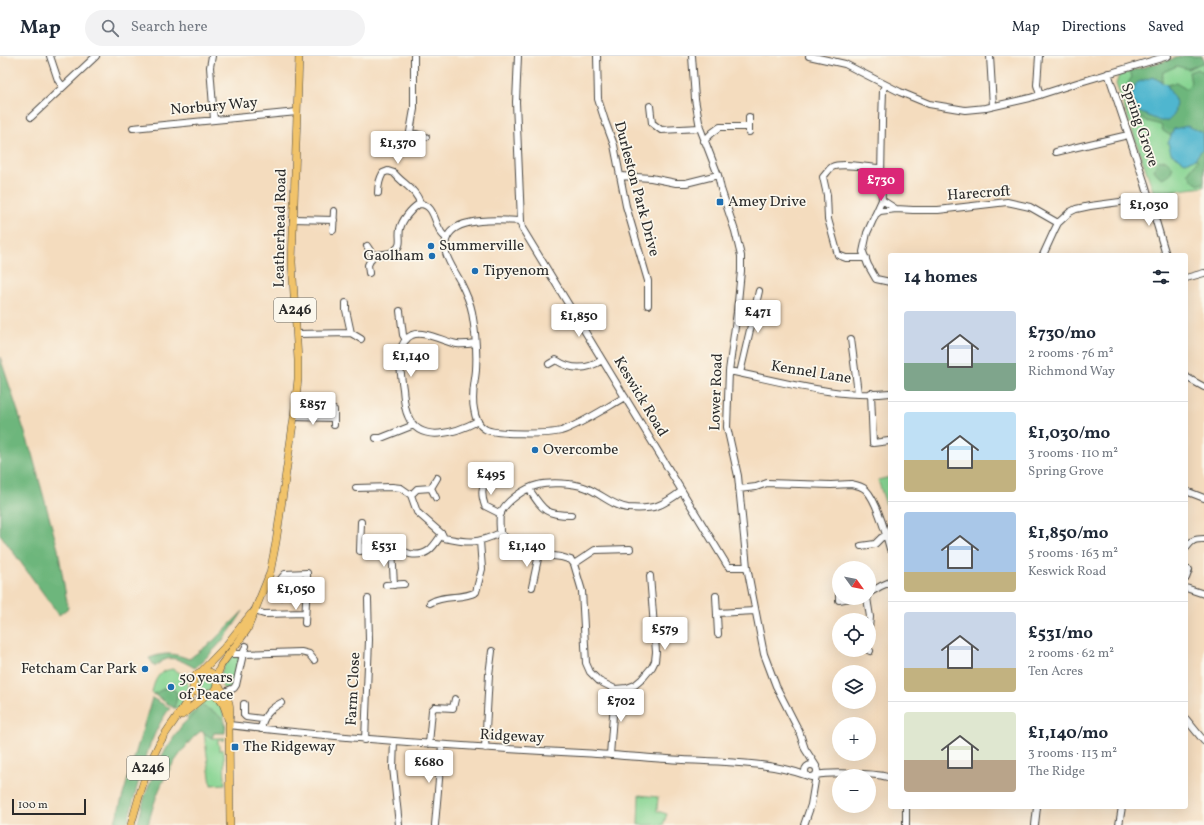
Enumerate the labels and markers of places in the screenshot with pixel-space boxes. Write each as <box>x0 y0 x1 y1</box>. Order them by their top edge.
pin: £1,370 <box>365 131 431 165</box>
pin: £730 <box>857 168 905 202</box>
place label: Amey Drive <box>728 192 806 213</box>
pin: £1,030 <box>1116 193 1182 227</box>
marker: Amey Drive <box>715 197 725 207</box>
place label: Summerville <box>439 236 524 257</box>
marker: Summerville <box>426 241 436 251</box>
place label: Gaolham <box>364 246 424 267</box>
marker: Gaolham <box>427 251 437 261</box>
place label: Tipyenom <box>483 261 549 282</box>
marker: Tipyenom <box>470 266 480 276</box>
pin: £471 <box>734 300 782 334</box>
pin: £1,850 <box>546 304 612 338</box>
pin: £1,140 <box>378 344 444 378</box>
pin: £857 <box>289 392 337 426</box>
place label: Overcombe <box>543 440 618 461</box>
marker: Overcombe <box>530 445 540 455</box>
pin: £495 <box>467 462 515 496</box>
pin: £531 <box>360 534 408 568</box>
pin: £1,140 <box>494 534 560 568</box>
pin: £1,050 <box>263 577 329 611</box>
pin: £579 <box>641 617 689 651</box>
place label: Fetcham Car Park <box>21 659 137 680</box>
marker: Fetcham Car Park <box>140 664 150 674</box>
place label: 50 years of Peace <box>179 668 233 706</box>
marker: 50 years of Peace <box>166 682 176 692</box>
pin: £702 <box>597 689 645 723</box>
place label: The Ridgeway <box>243 737 335 758</box>
marker: The Ridgeway <box>230 742 240 752</box>
pin: £680 <box>405 750 453 784</box>

